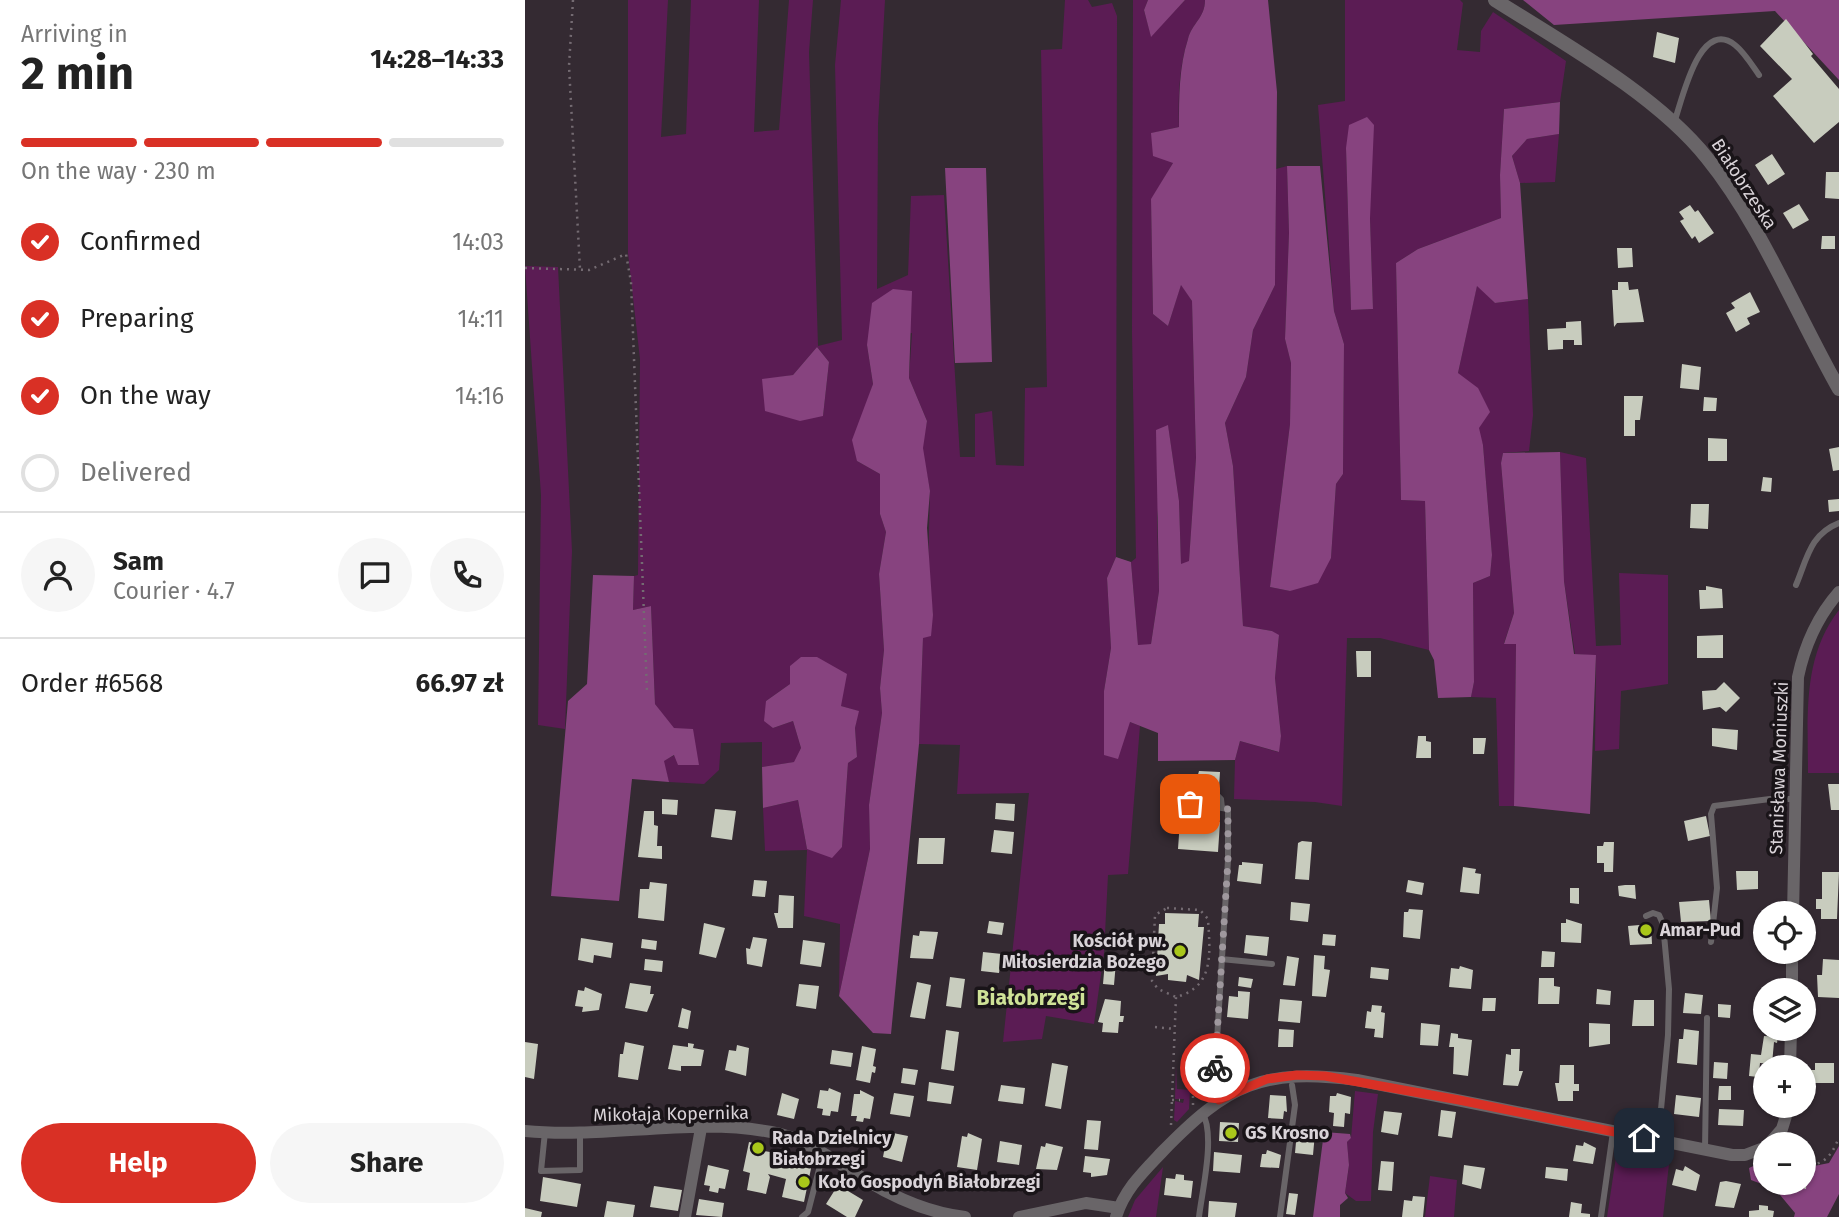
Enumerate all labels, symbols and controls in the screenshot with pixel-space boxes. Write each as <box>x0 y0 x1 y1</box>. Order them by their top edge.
text: Arriving in <box>21 20 128 48</box>
text: 14:28–14:33 <box>370 44 504 75</box>
text: 2 min <box>21 46 134 101</box>
street label: Białobrzeska <box>1707 135 1781 233</box>
text: On the way · 230 m <box>21 157 216 185</box>
icon: check <box>21 223 59 261</box>
text: Confirmed <box>80 226 201 257</box>
text: 14:03 <box>452 228 504 256</box>
icon: check <box>21 300 59 338</box>
text: Preparing <box>80 303 193 334</box>
text: 14:11 <box>458 305 504 333</box>
icon: check <box>21 377 59 415</box>
text: On the way <box>80 380 211 411</box>
text: 14:16 <box>455 382 504 410</box>
text: Delivered <box>80 457 192 488</box>
button: person <box>21 538 95 612</box>
button: chat <box>338 538 412 612</box>
button: phone <box>430 538 504 612</box>
text: Sam <box>113 546 164 577</box>
text: Courier · 4.7 <box>113 577 235 605</box>
text: Order #6568 <box>21 668 163 699</box>
text: 66.97 zł <box>416 668 504 699</box>
street label: Stanisława Moniuszki <box>1765 681 1793 855</box>
pin <box>1160 774 1220 834</box>
icon: bag <box>1171 785 1209 823</box>
map controls <box>1753 901 1816 1195</box>
button: locate <box>1753 901 1816 964</box>
place label: Amar-Pud <box>1659 919 1741 941</box>
marker: Amar-Pud <box>1638 922 1654 938</box>
place label: Kościół pw. Miłosierdzia Bożego <box>1002 930 1166 973</box>
marker: Kościół pw. Miłosierdzia Bożego <box>1172 943 1188 959</box>
button: layers <box>1753 978 1816 1041</box>
district label: Białobrzegi <box>977 985 1085 1011</box>
courier <box>1180 1033 1250 1103</box>
icon: bike <box>1196 1049 1234 1087</box>
button: + <box>1753 1055 1816 1118</box>
street label: Mikołaja Kopernika <box>593 1102 749 1126</box>
pin <box>1614 1108 1674 1168</box>
icon: home <box>1625 1119 1663 1157</box>
place label: GS Krosno <box>1245 1122 1329 1144</box>
button: Help <box>21 1123 256 1203</box>
button: Share <box>270 1123 504 1203</box>
marker: GS Krosno <box>1223 1125 1239 1141</box>
place label: Rada Dzielnicy Białobrzegi <box>772 1127 892 1170</box>
button: − <box>1753 1132 1816 1195</box>
marker: Rada Dzielnicy Białobrzegi <box>750 1140 766 1156</box>
place label: Koło Gospodyń Białobrzegi <box>818 1171 1041 1193</box>
marker: Koło Gospodyń Białobrzegi <box>796 1174 812 1190</box>

